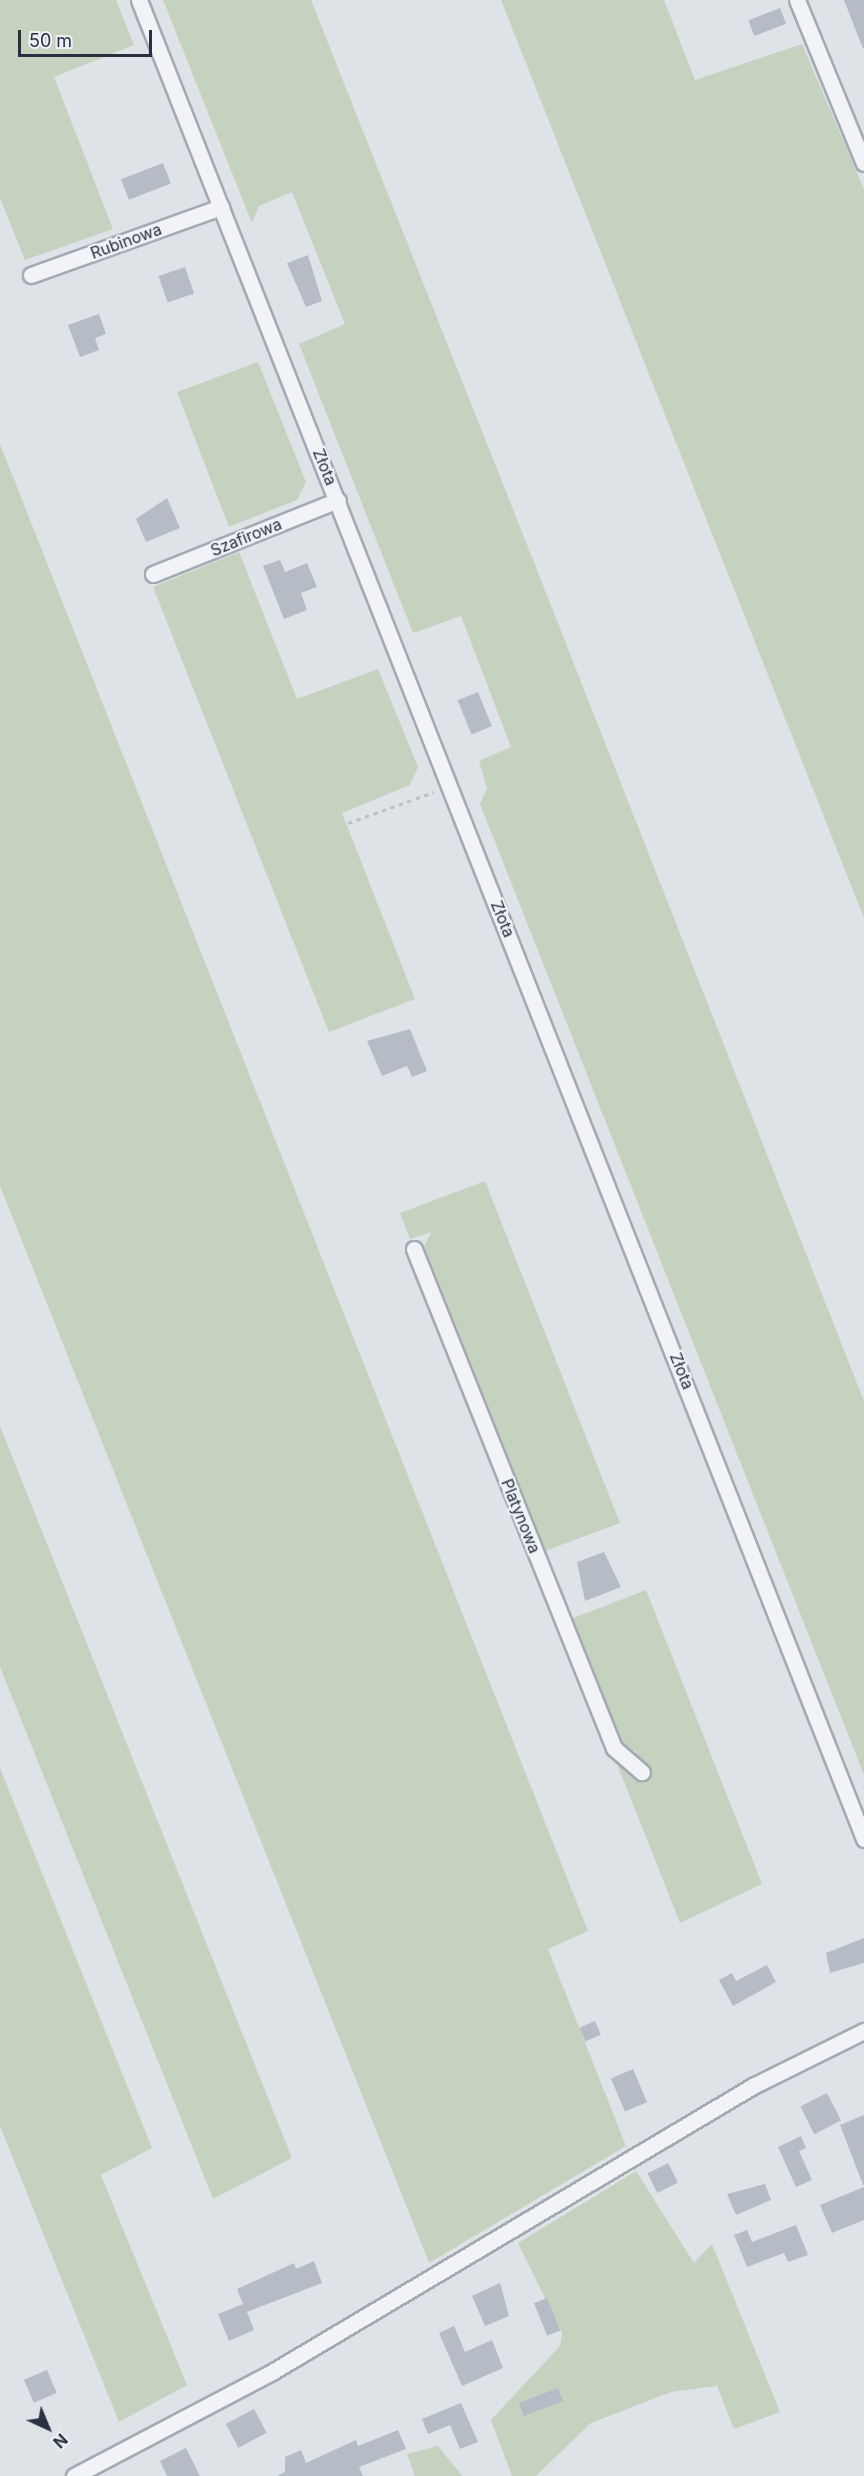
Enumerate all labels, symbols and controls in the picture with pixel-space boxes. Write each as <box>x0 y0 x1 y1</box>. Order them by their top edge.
scale bar <box>21 18 154 56</box>
text: 50 m <box>29 30 72 51</box>
street label: Rubinowa <box>88 219 164 263</box>
street label: Złota <box>309 446 341 488</box>
street label: Szafirowa <box>208 514 284 560</box>
street label: Złota <box>487 898 519 940</box>
street label: Złota <box>666 1350 698 1392</box>
street label: Platynowa <box>497 1476 545 1556</box>
north arrow <box>18 2398 78 2458</box>
text: N <box>49 2430 72 2452</box>

